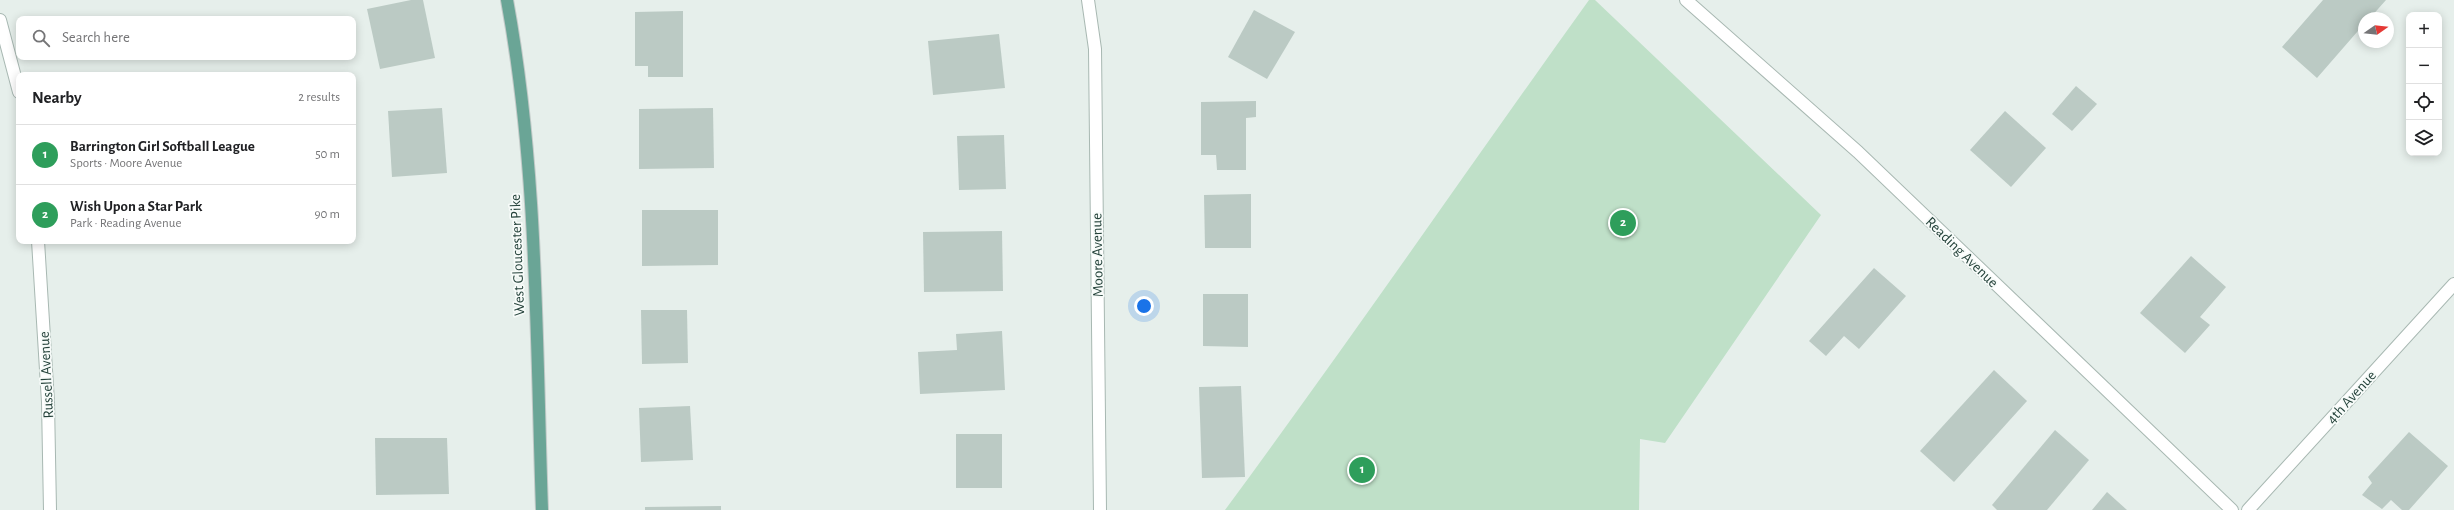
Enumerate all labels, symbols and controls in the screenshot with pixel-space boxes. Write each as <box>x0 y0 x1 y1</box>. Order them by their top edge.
north arrow <box>2358 12 2394 48</box>
map controls <box>2406 12 2442 156</box>
button: + <box>2406 12 2442 48</box>
search box <box>16 16 356 60</box>
icon: search <box>30 27 52 49</box>
text: Search here <box>62 30 130 45</box>
button: − <box>2406 48 2442 84</box>
button: locate <box>2406 84 2442 120</box>
text: Nearby <box>32 89 82 106</box>
text: 2 results <box>298 91 340 104</box>
button: layers <box>2406 120 2442 156</box>
text: Barrington Girl Softball League <box>70 139 255 154</box>
text: 1 <box>43 148 47 161</box>
text: 50 m <box>315 148 340 161</box>
text: Sports · Moore Avenue <box>70 157 182 170</box>
street label: West Gloucester Pike <box>508 194 527 316</box>
text: Wish Upon a Star Park <box>70 199 202 214</box>
text: 2 <box>42 208 48 221</box>
text: 90 m <box>314 208 340 221</box>
pin: 2 <box>1610 208 1636 238</box>
street label: Moore Avenue <box>1089 213 1106 297</box>
street label: Reading Avenue <box>1923 214 2001 291</box>
text: Park · Reading Avenue <box>70 217 181 230</box>
your location <box>1134 296 1154 316</box>
street label: Russell Avenue <box>37 331 56 419</box>
street label: 4th Avenue <box>2324 368 2379 427</box>
pin: 1 <box>1349 455 1375 485</box>

